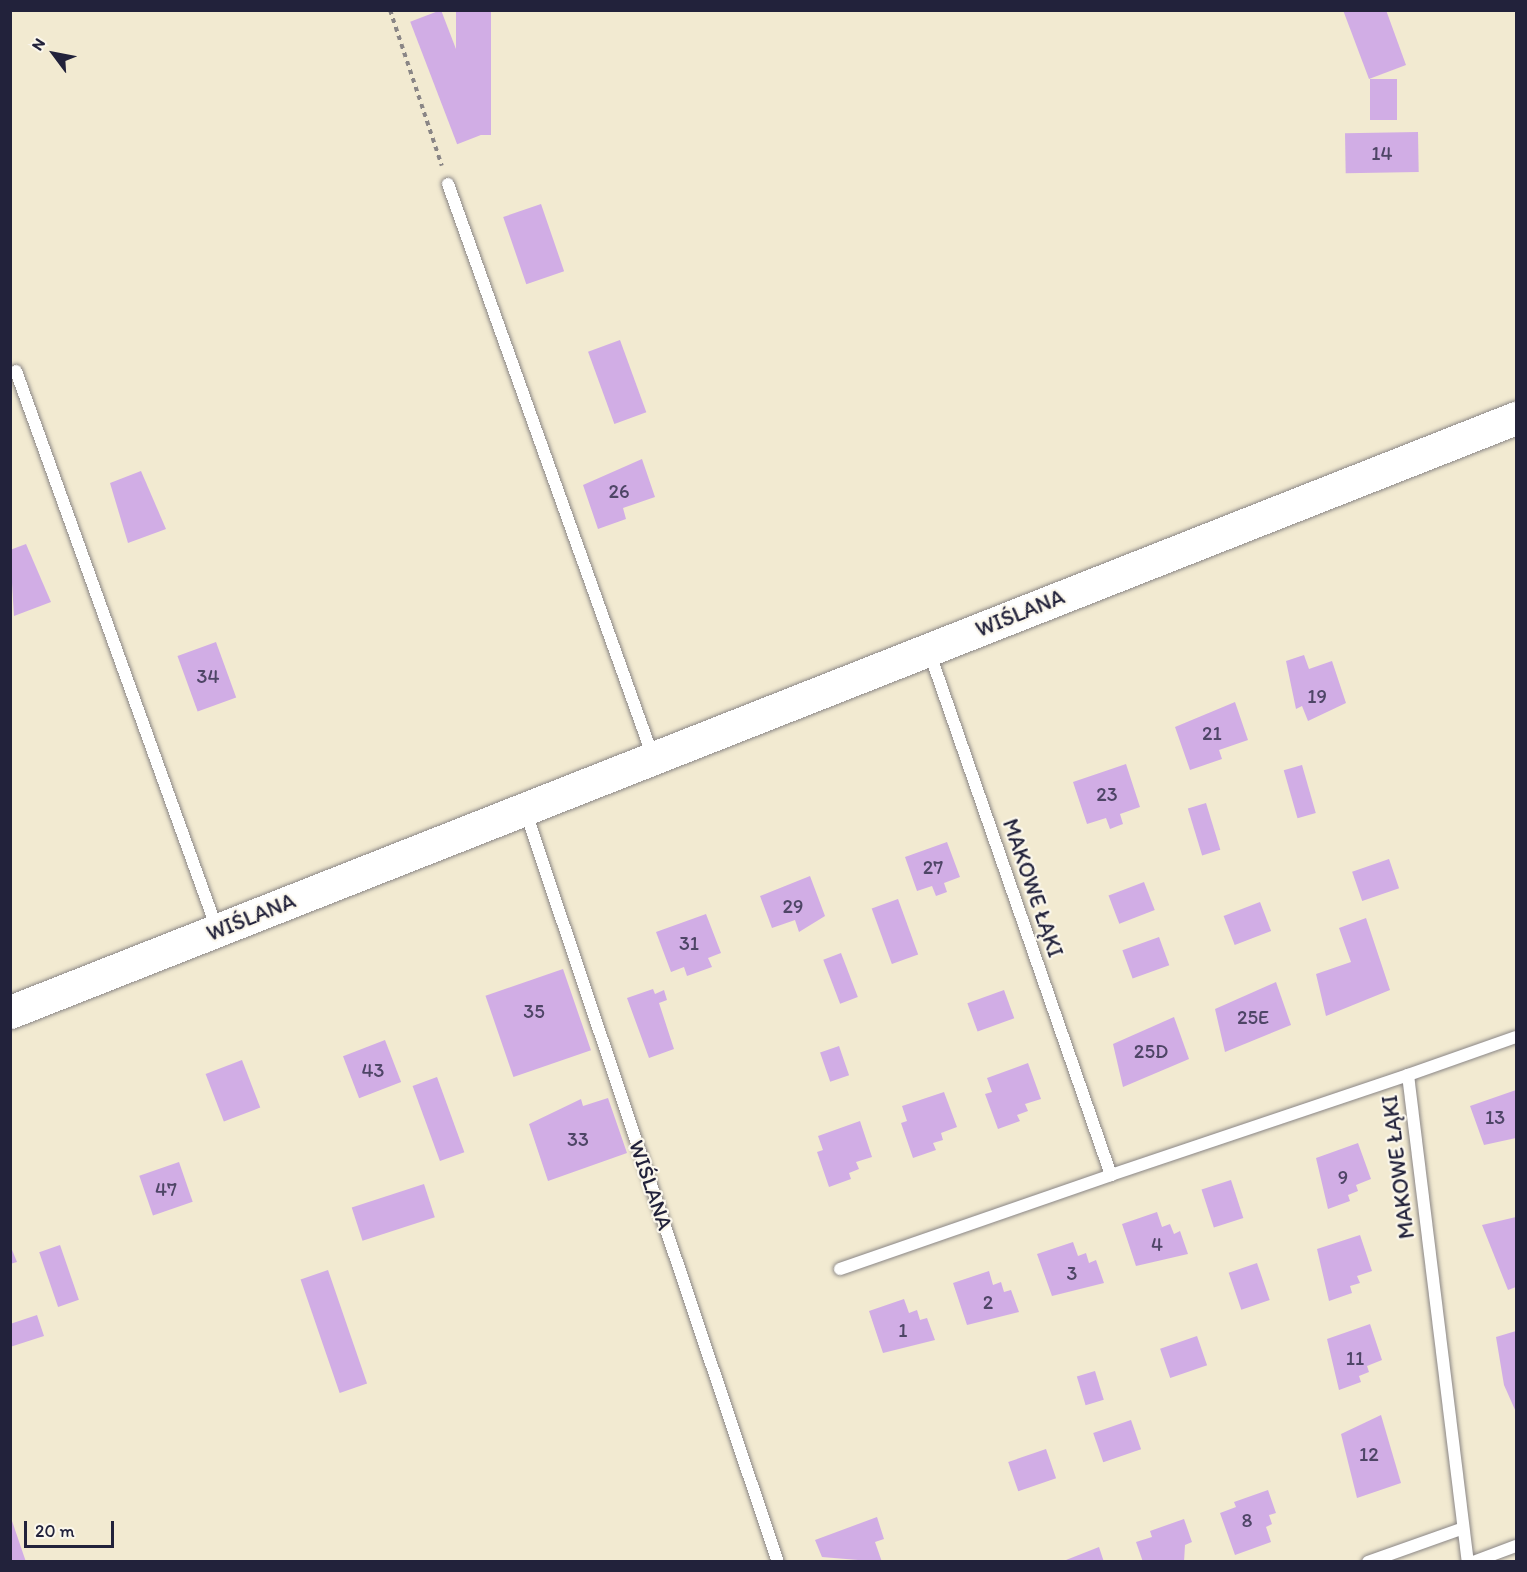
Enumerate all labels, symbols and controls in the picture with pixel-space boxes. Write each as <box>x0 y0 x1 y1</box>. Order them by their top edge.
north arrow <box>24 24 84 84</box>
text: N <box>27 35 49 54</box>
house number: 14 <box>1371 141 1393 165</box>
house number: 26 <box>608 479 630 503</box>
street label: WIŚLANA <box>972 583 1068 643</box>
house number: 34 <box>197 664 219 688</box>
house number: 19 <box>1307 684 1327 708</box>
house number: 21 <box>1202 721 1222 745</box>
house number: 23 <box>1096 782 1118 806</box>
street label: MAKOWE ŁĄKI <box>997 815 1069 961</box>
house number: 27 <box>923 855 943 879</box>
street label: WIŚLANA <box>203 887 299 947</box>
house number: 29 <box>783 894 803 918</box>
house number: 31 <box>679 931 699 955</box>
house number: 35 <box>523 999 545 1023</box>
house number: 25E <box>1237 1005 1269 1029</box>
house number: 25D <box>1134 1039 1168 1063</box>
house number: 43 <box>362 1058 384 1082</box>
street label: MAKOWE ŁĄKI <box>1376 1094 1420 1240</box>
house number: 13 <box>1485 1105 1505 1129</box>
house number: 33 <box>567 1127 589 1151</box>
street label: WIŚLANA <box>623 1136 679 1234</box>
house number: 9 <box>1338 1165 1348 1189</box>
house number: 47 <box>155 1177 177 1201</box>
house number: 4 <box>1151 1232 1163 1256</box>
house number: 3 <box>1067 1261 1077 1285</box>
house number: 2 <box>983 1290 993 1314</box>
house number: 1 <box>898 1318 908 1342</box>
house number: 11 <box>1346 1346 1364 1370</box>
house number: 12 <box>1359 1442 1379 1466</box>
house number: 8 <box>1242 1508 1252 1532</box>
scale bar <box>27 1509 117 1547</box>
text: 20 m <box>35 1520 75 1542</box>

